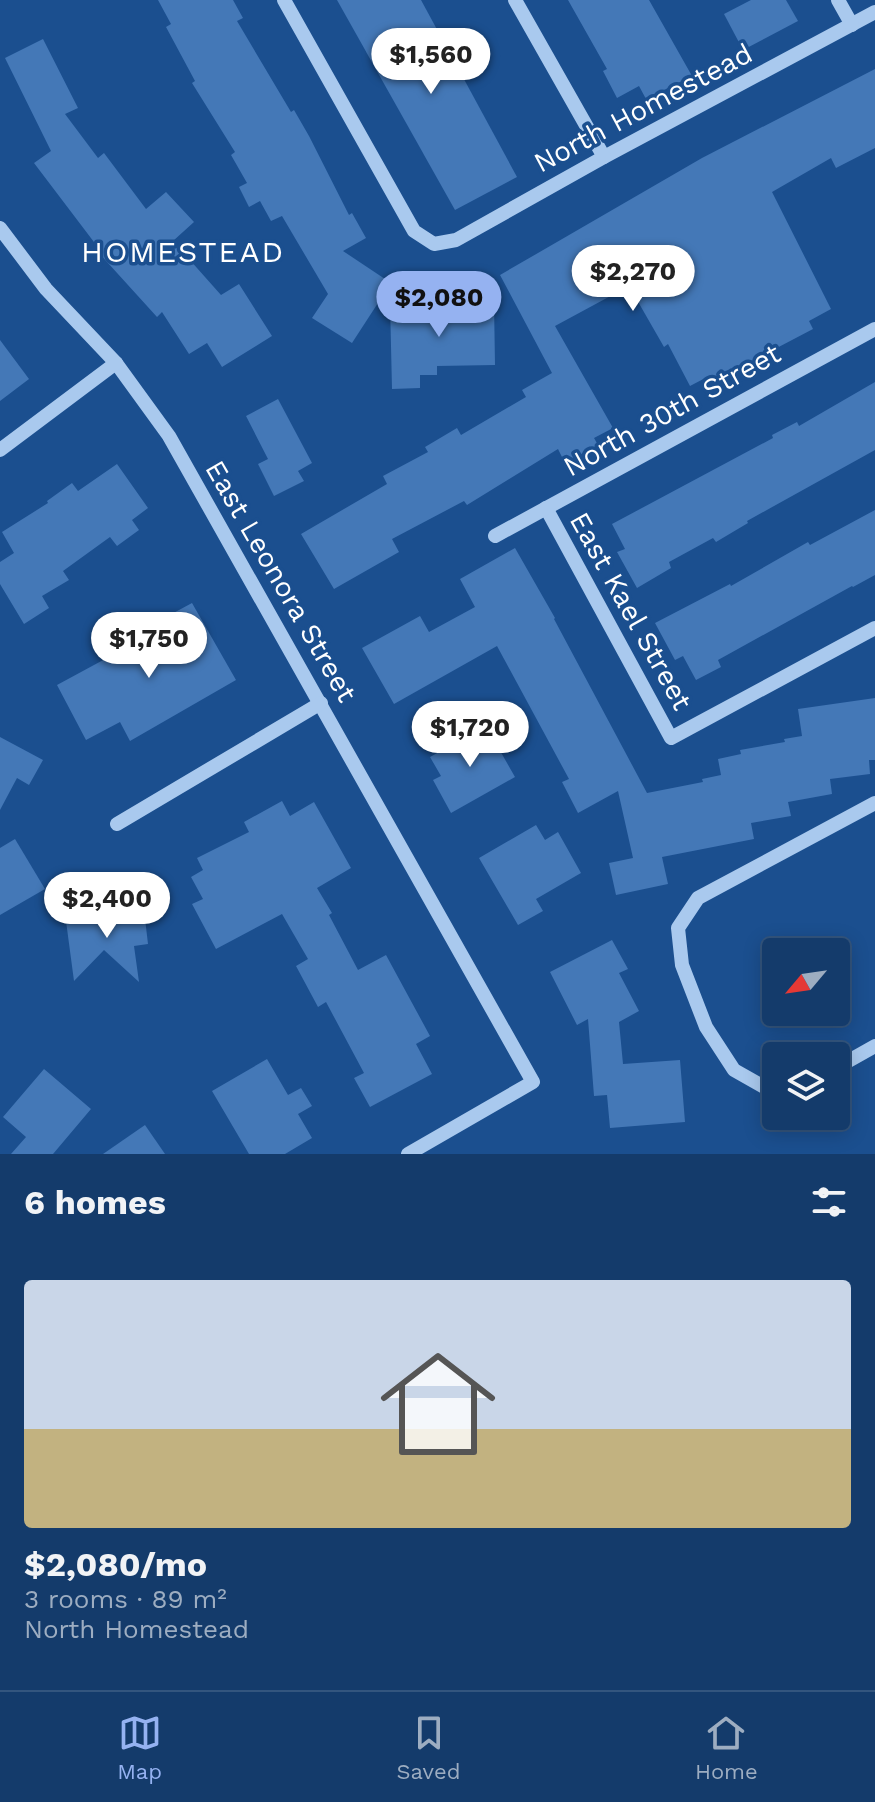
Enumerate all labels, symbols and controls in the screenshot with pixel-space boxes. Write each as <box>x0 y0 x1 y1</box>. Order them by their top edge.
pin: $1,560 <box>366 28 496 96</box>
street label: North Homestead <box>528 37 758 179</box>
text: $1,560 <box>389 39 473 69</box>
district label: HOMESTEAD <box>81 234 285 269</box>
pin: $2,270 <box>568 245 698 313</box>
text: $2,270 <box>590 256 676 286</box>
pin: $2,080 <box>374 271 504 339</box>
text: $2,080 <box>394 282 484 312</box>
street label: North 30th Street <box>558 337 786 483</box>
street label: East Leonora Street <box>198 454 364 708</box>
street label: East Kael Street <box>563 506 699 716</box>
pin: $1,750 <box>84 612 214 680</box>
text: $1,750 <box>109 623 189 653</box>
pin: $1,720 <box>405 701 535 769</box>
text: $1,720 <box>430 712 510 742</box>
pin: $2,400 <box>42 872 172 940</box>
text: $2,400 <box>62 883 152 913</box>
north arrow <box>762 938 850 1026</box>
map controls <box>762 938 850 1130</box>
button: layers <box>762 1042 850 1130</box>
icon: filters <box>807 1180 851 1224</box>
text: 6 homes <box>24 1182 166 1222</box>
icon: home <box>366 1332 510 1476</box>
text: $2,080/mo <box>24 1544 207 1584</box>
text: 3 rooms · 89 m² <box>24 1584 227 1614</box>
text: North Homestead <box>24 1614 249 1644</box>
tab: Map <box>117 1711 162 1784</box>
tab: Saved <box>397 1711 460 1784</box>
tab: Home <box>695 1711 758 1784</box>

